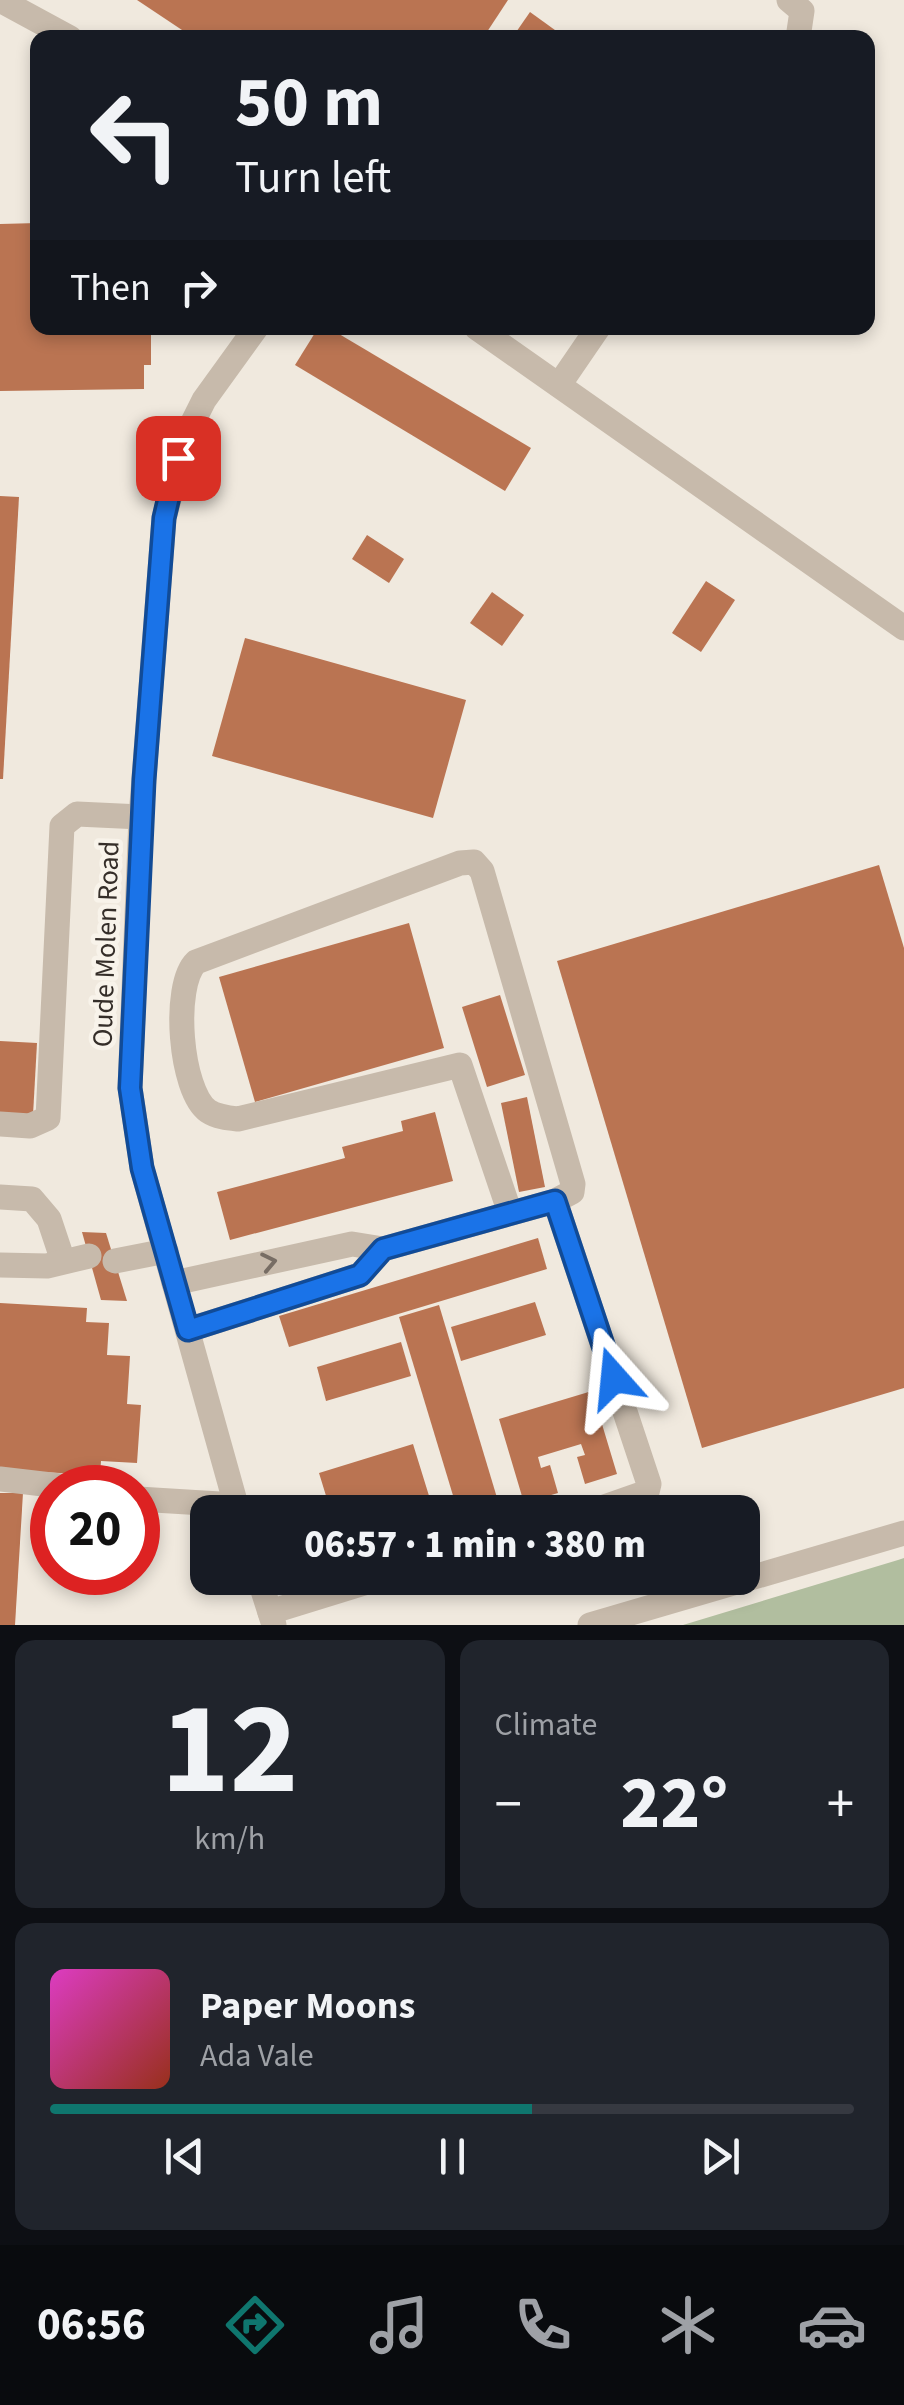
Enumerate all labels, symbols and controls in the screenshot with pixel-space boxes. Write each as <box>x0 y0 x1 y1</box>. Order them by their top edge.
text: 50 m <box>235 53 383 153</box>
icon: left <box>70 70 200 200</box>
text: Turn left <box>235 146 391 210</box>
icon: right <box>171 260 226 315</box>
text: Then <box>70 261 151 315</box>
pin <box>136 416 221 501</box>
icon: arrive <box>151 431 206 486</box>
street label: Oude Molen Road <box>82 840 130 1048</box>
one-way arrow <box>260 1253 277 1274</box>
position arrow <box>562 1326 666 1430</box>
speed limit sign: 20 <box>30 1465 160 1595</box>
text: 06:57 · 1 min · 380 m <box>304 1518 646 1572</box>
text: 12 <box>161 1658 298 1843</box>
text: Climate <box>495 1702 597 1748</box>
text: 22° <box>620 1750 728 1857</box>
text: − <box>495 1766 522 1844</box>
text: + <box>827 1766 854 1844</box>
text: km/h <box>194 1816 265 1862</box>
text: Paper Moons <box>200 1979 415 2033</box>
text: Ada Vale <box>200 2033 314 2079</box>
icon: previous <box>157 2129 212 2184</box>
icon: pause <box>425 2129 480 2184</box>
icon: next <box>693 2129 748 2184</box>
icon: directions <box>220 2290 290 2360</box>
icon: music <box>364 2290 434 2360</box>
icon: phone <box>508 2290 578 2360</box>
icon: climate <box>653 2290 723 2360</box>
icon: car <box>797 2290 867 2360</box>
text: 06:56 <box>37 2293 146 2357</box>

